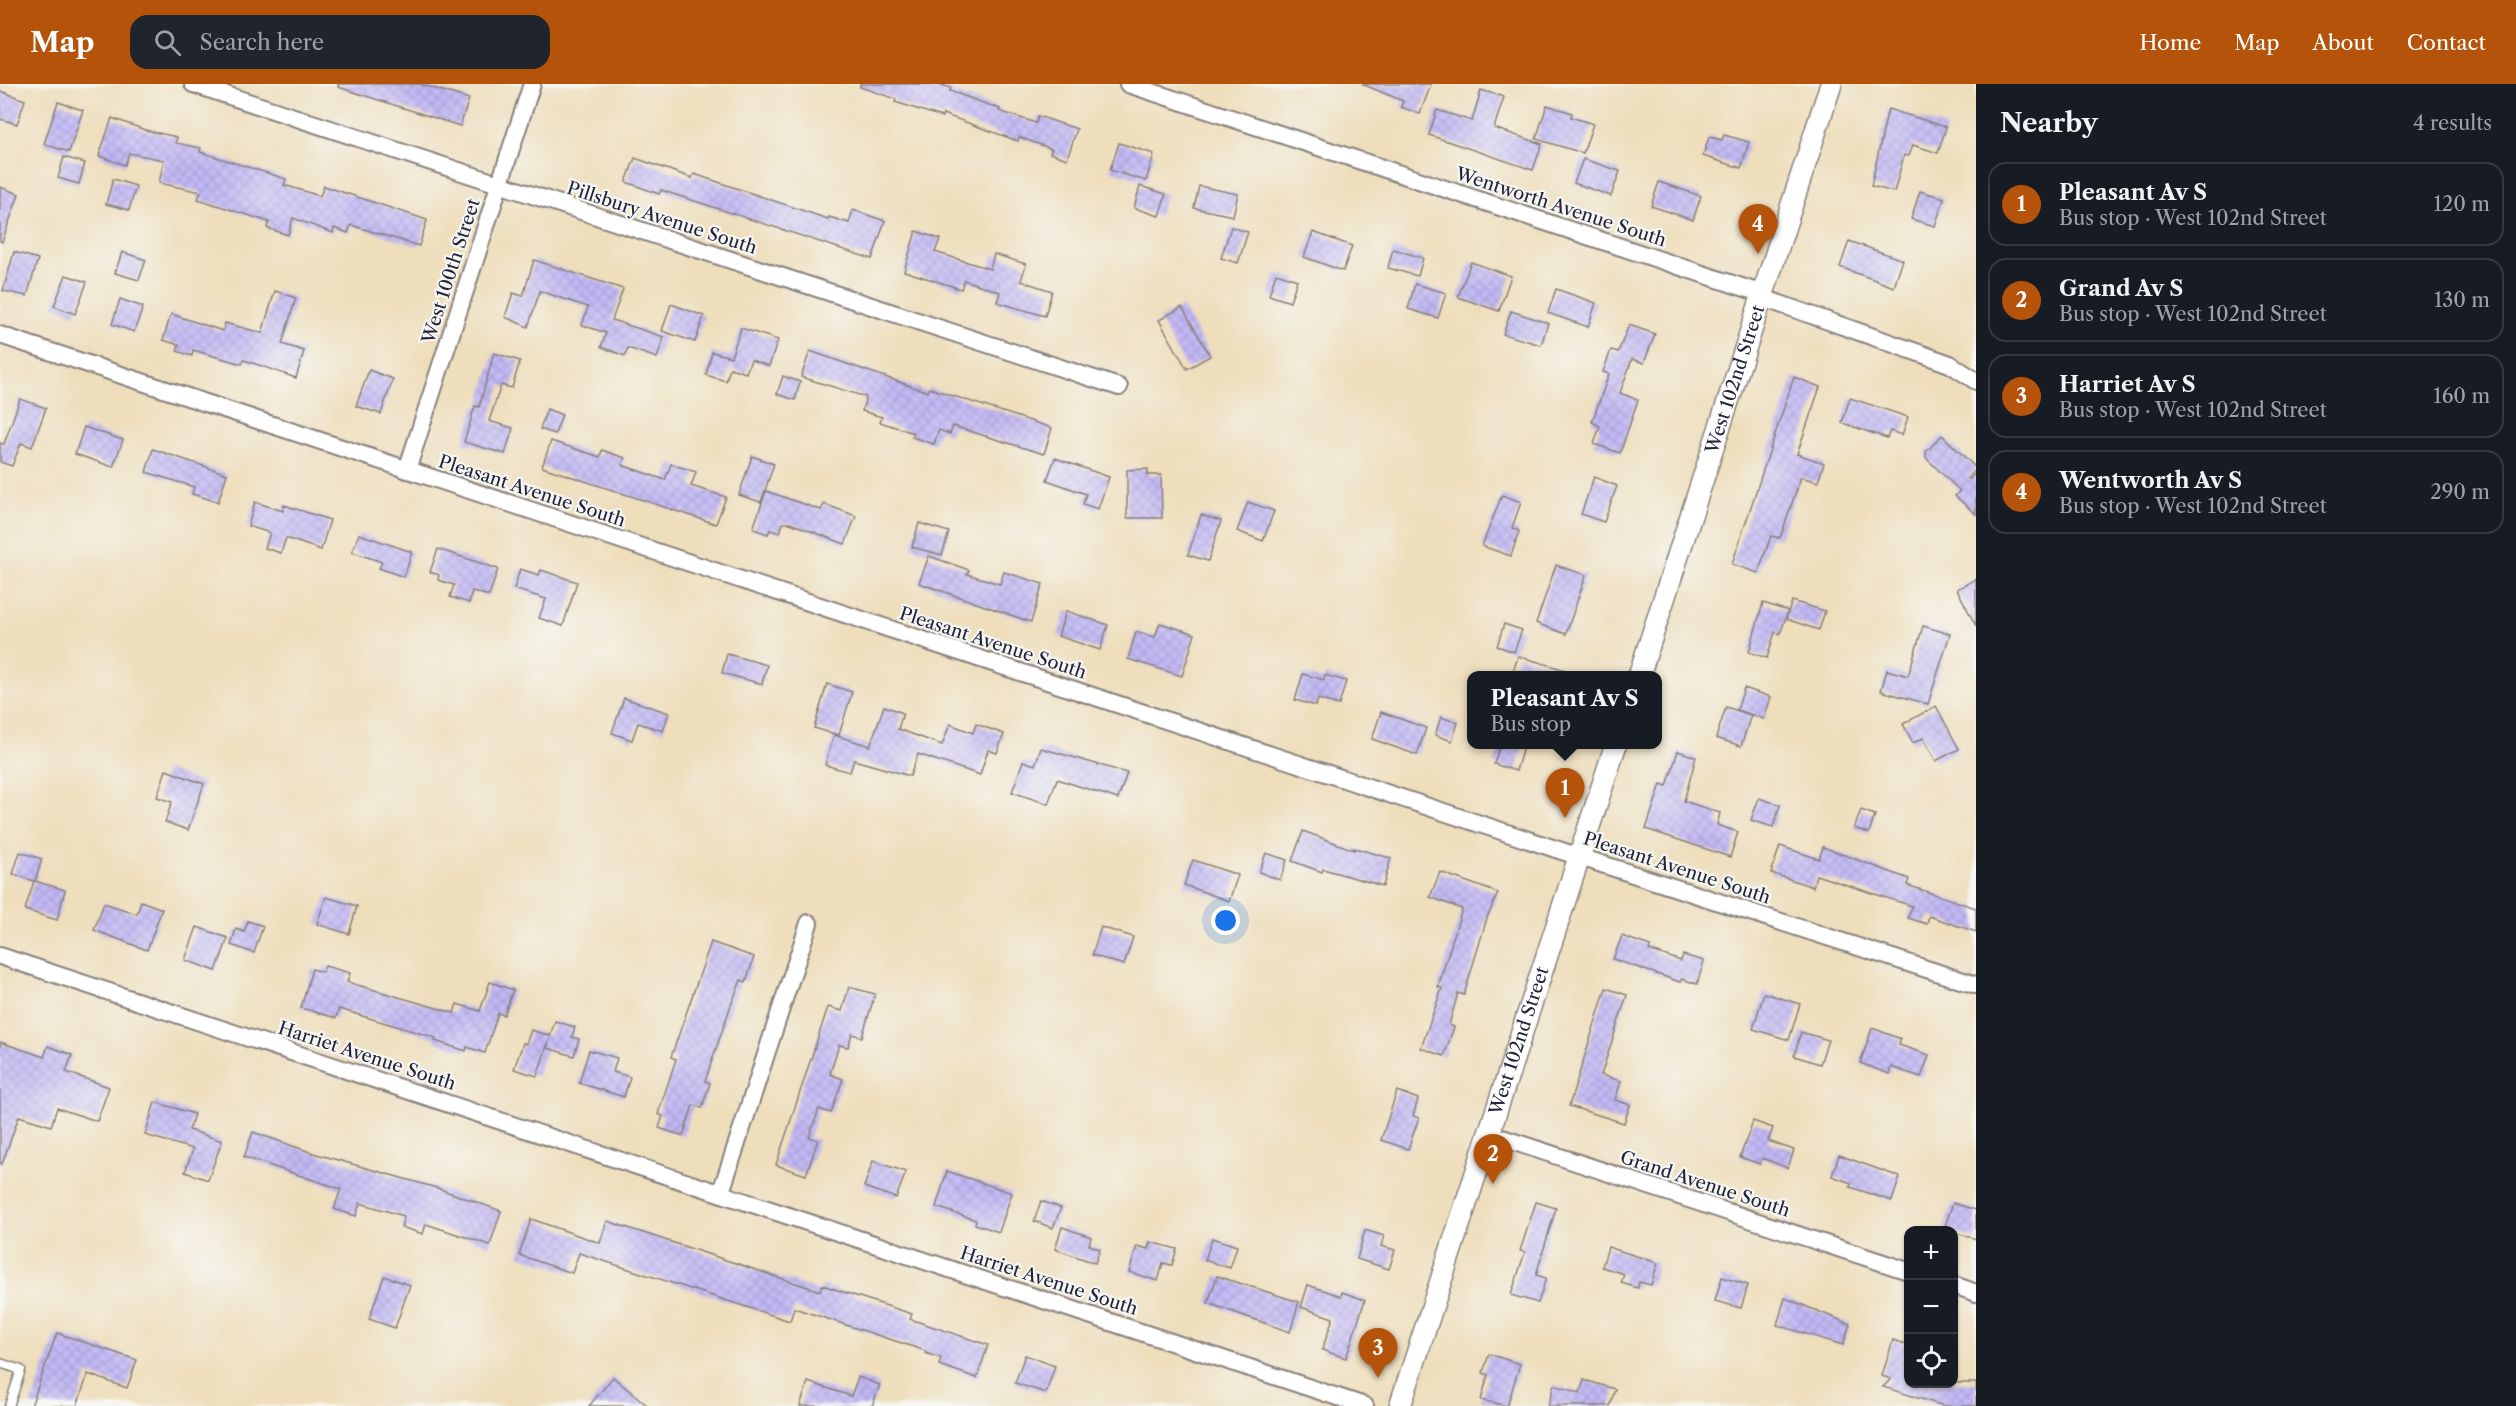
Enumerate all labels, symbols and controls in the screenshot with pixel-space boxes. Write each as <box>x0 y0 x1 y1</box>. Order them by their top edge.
search box <box>130 15 550 69</box>
text: Map <box>30 25 94 59</box>
icon: search <box>151 26 184 59</box>
text: Search here <box>199 29 324 56</box>
text: Home <box>2140 30 2201 55</box>
text: Map <box>2234 30 2279 55</box>
text: About <box>2312 30 2374 55</box>
text: Contact <box>2407 30 2486 55</box>
text: Nearby <box>2000 107 2098 139</box>
text: 4 results <box>2413 111 2492 135</box>
street label: Wentworth Avenue South <box>1452 162 1669 251</box>
street label: Pillsbury Avenue South <box>564 177 760 259</box>
text: Pleasant Av S <box>2059 179 2207 206</box>
text: 1 <box>2017 192 2026 216</box>
text: 120 m <box>2433 192 2490 216</box>
street label: West 100th Street <box>417 195 485 347</box>
pin: 4 <box>1738 204 1778 254</box>
text: Bus stop · West 102nd Street <box>2059 206 2327 230</box>
text: Grand Av S <box>2059 275 2183 302</box>
text: 2 <box>2016 288 2027 312</box>
text: 130 m <box>2434 288 2490 312</box>
street label: West 102nd Street <box>1701 302 1770 457</box>
text: Bus stop · West 102nd Street <box>2059 302 2327 326</box>
text: Harriet Av S <box>2059 371 2196 398</box>
text: 3 <box>2016 384 2027 408</box>
text: 160 m <box>2433 384 2490 408</box>
text: Bus stop · West 102nd Street <box>2059 398 2327 422</box>
street label: Pleasant Avenue South <box>436 450 628 532</box>
text: Wentworth Av S <box>2059 467 2242 494</box>
text: 4 <box>2016 480 2027 504</box>
text: 290 m <box>2430 480 2490 504</box>
text: Bus stop · West 102nd Street <box>2059 494 2327 518</box>
street label: Pleasant Avenue South <box>897 602 1089 684</box>
popup <box>1467 671 1662 749</box>
text: Pleasant Av S <box>1490 685 1639 712</box>
text: Bus stop <box>1490 712 1571 736</box>
pin: 1 <box>1546 768 1584 818</box>
street label: Pleasant Avenue South <box>1581 827 1773 909</box>
your location <box>1211 906 1240 935</box>
street label: West 102nd Street <box>1484 963 1554 1119</box>
street label: Harriet Avenue South <box>276 1017 458 1095</box>
pin: 2 <box>1474 1134 1512 1184</box>
street label: Grand Avenue South <box>1617 1146 1793 1222</box>
map controls <box>1904 1226 1958 1388</box>
button: + <box>1904 1226 1958 1280</box>
street label: Harriet Avenue South <box>958 1242 1140 1320</box>
button: − <box>1904 1280 1958 1334</box>
pin: 3 <box>1358 1328 1398 1378</box>
button: locate <box>1904 1334 1958 1388</box>

